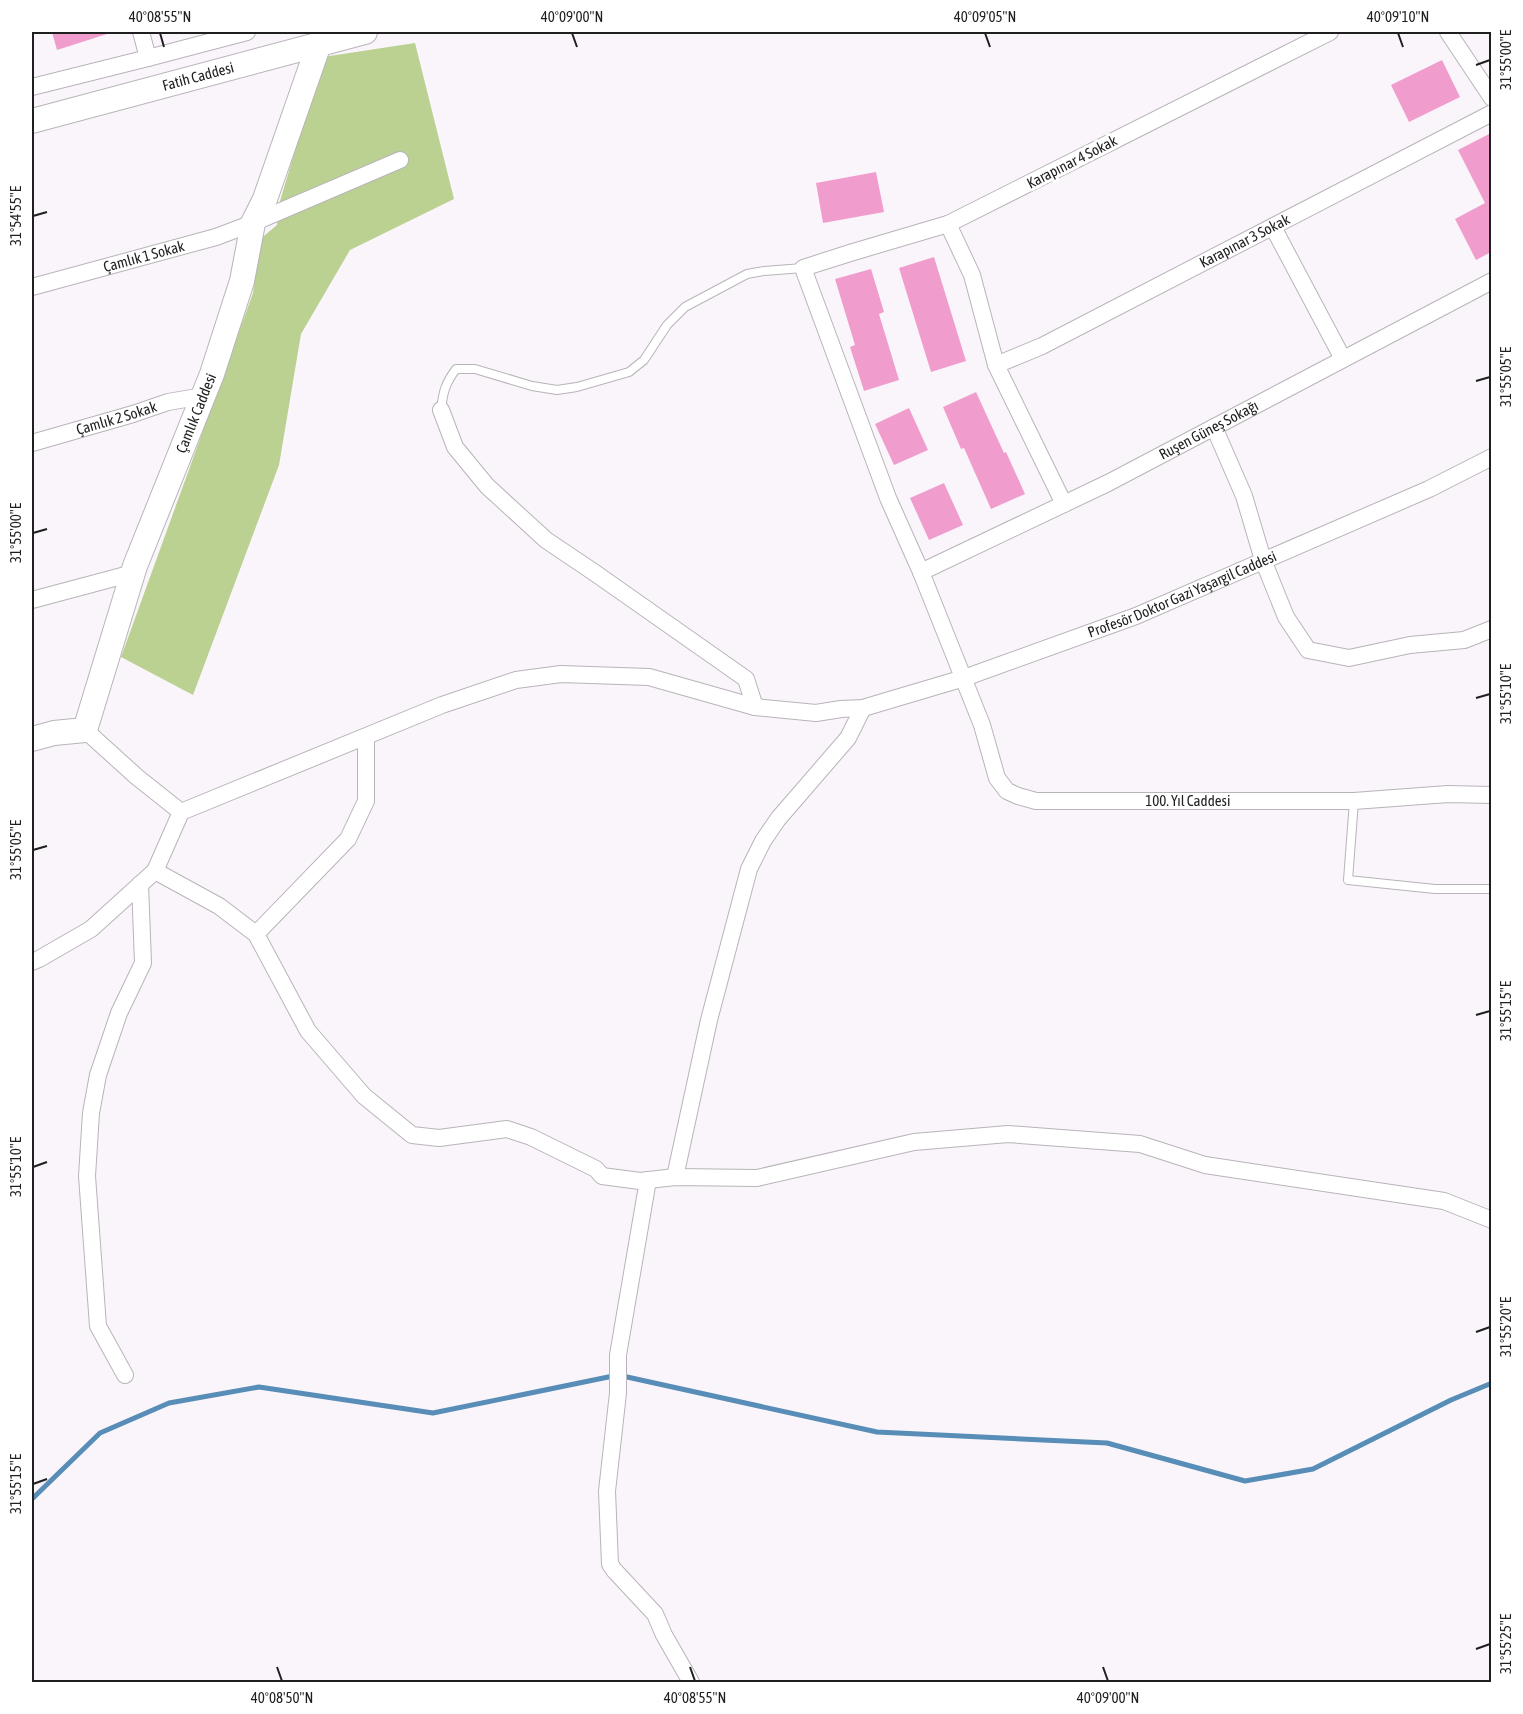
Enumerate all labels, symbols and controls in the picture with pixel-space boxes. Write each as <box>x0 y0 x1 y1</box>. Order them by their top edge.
text: 40°08'55"N <box>129 8 191 25</box>
text: 40°09'00"N <box>541 8 603 25</box>
text: 40°09'05"N <box>954 8 1016 25</box>
text: 40°09'10"N <box>1367 8 1429 25</box>
text: 31°55'00"E <box>1497 29 1514 90</box>
street label: Fatih Caddesi <box>160 58 236 94</box>
street label: Karapınar 4 Sokak <box>1024 131 1120 192</box>
text: 31°54'55"E <box>7 185 24 246</box>
street label: Karapınar 3 Sokak <box>1196 210 1293 271</box>
street label: Çamlık 1 Sokak <box>101 237 187 275</box>
text: 31°55'05"E <box>1497 346 1514 407</box>
street label: Çamlık Caddesi <box>172 371 219 455</box>
street label: Ruşen Güneş Sokağı <box>1156 396 1261 463</box>
street label: Çamlık 2 Sokak <box>74 397 159 438</box>
text: 31°55'00"E <box>7 502 24 563</box>
street label: Profesör Doktor Gazi Yaşargil Caddesi <box>1085 547 1279 641</box>
text: 31°55'10"E <box>1497 663 1514 724</box>
street label: 100. Yıl Caddesi <box>1145 792 1230 809</box>
text: 31°55'05"E <box>7 819 24 880</box>
text: 31°55'15"E <box>1497 980 1514 1041</box>
text: 31°55'10"E <box>7 1136 24 1197</box>
text: 31°55'20"E <box>1497 1296 1514 1357</box>
text: 31°55'15"E <box>7 1453 24 1514</box>
text: 31°55'25"E <box>1497 1613 1514 1674</box>
text: 40°08'50"N <box>251 1689 313 1706</box>
text: 40°08'55"N <box>664 1689 726 1706</box>
text: 40°09'00"N <box>1077 1689 1139 1706</box>

